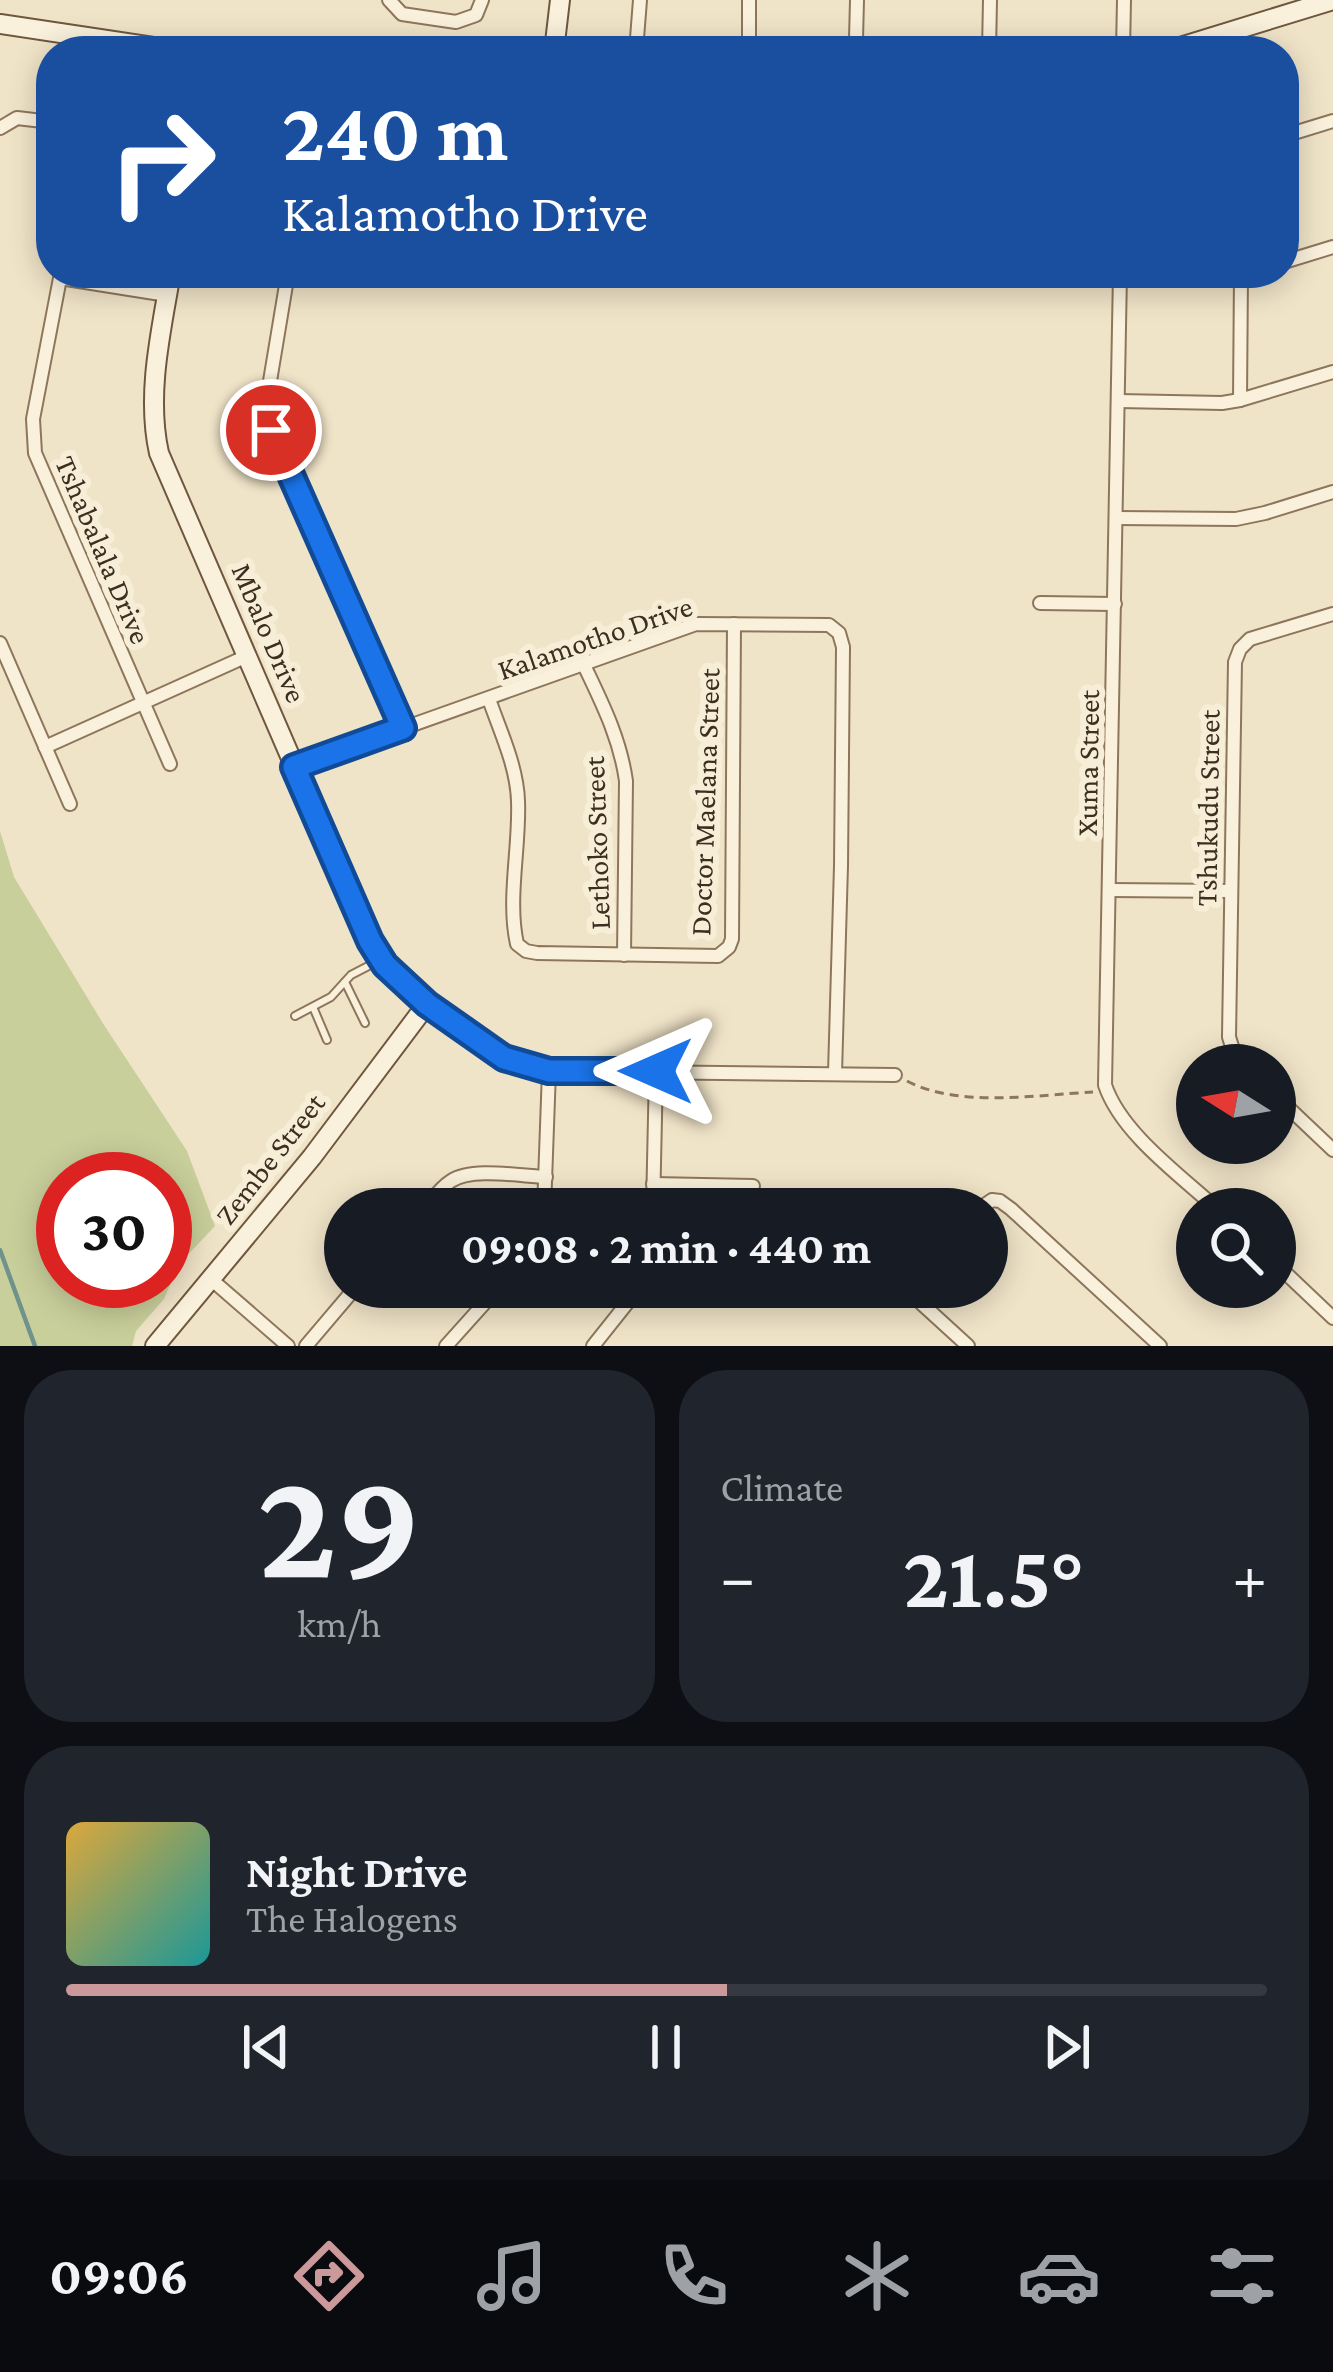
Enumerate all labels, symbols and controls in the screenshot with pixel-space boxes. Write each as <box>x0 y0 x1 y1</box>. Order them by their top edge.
icon: right <box>84 84 240 240</box>
text: 240 m <box>282 85 508 178</box>
text: Kalamotho Drive <box>282 183 648 243</box>
pin <box>220 379 322 481</box>
icon: arrive <box>238 397 304 463</box>
street label: Tshabalala Drive <box>49 451 158 649</box>
street label: Mbalo Drive <box>225 558 314 707</box>
street label: Kalamotho Drive <box>493 589 696 686</box>
street label: Doctor Maelana Street <box>683 666 726 936</box>
street label: Xuma Street <box>1070 688 1105 836</box>
street label: Tshukudu Street <box>1189 708 1226 907</box>
street label: Lethoko Street <box>577 754 616 931</box>
position arrow <box>593 1008 719 1134</box>
north arrow <box>1176 1044 1296 1164</box>
map controls <box>1176 1044 1296 1308</box>
street label: Zembe Street <box>208 1086 332 1231</box>
speed limit sign: 30 <box>36 1152 192 1308</box>
button: search <box>1176 1188 1296 1308</box>
text: 09:08 · 2 min · 440 m <box>461 1223 871 1273</box>
text: 29 <box>257 1437 421 1611</box>
text: Climate <box>721 1466 843 1509</box>
text: 21.5° <box>903 1526 1085 1626</box>
text: − <box>721 1540 755 1613</box>
text: + <box>1232 1540 1267 1613</box>
text: km/h <box>297 1602 381 1645</box>
text: Night Drive <box>246 1847 467 1897</box>
text: The Halogens <box>246 1897 458 1940</box>
icon: previous <box>233 2014 299 2080</box>
icon: pause <box>633 2014 699 2080</box>
icon: next <box>1034 2014 1100 2080</box>
icon: directions <box>287 2234 371 2318</box>
icon: music <box>470 2234 554 2318</box>
icon: phone <box>652 2234 736 2318</box>
icon: climate <box>835 2234 919 2318</box>
icon: car <box>1017 2234 1101 2318</box>
icon: filters <box>1200 2234 1284 2318</box>
text: 09:06 <box>49 2246 189 2306</box>

